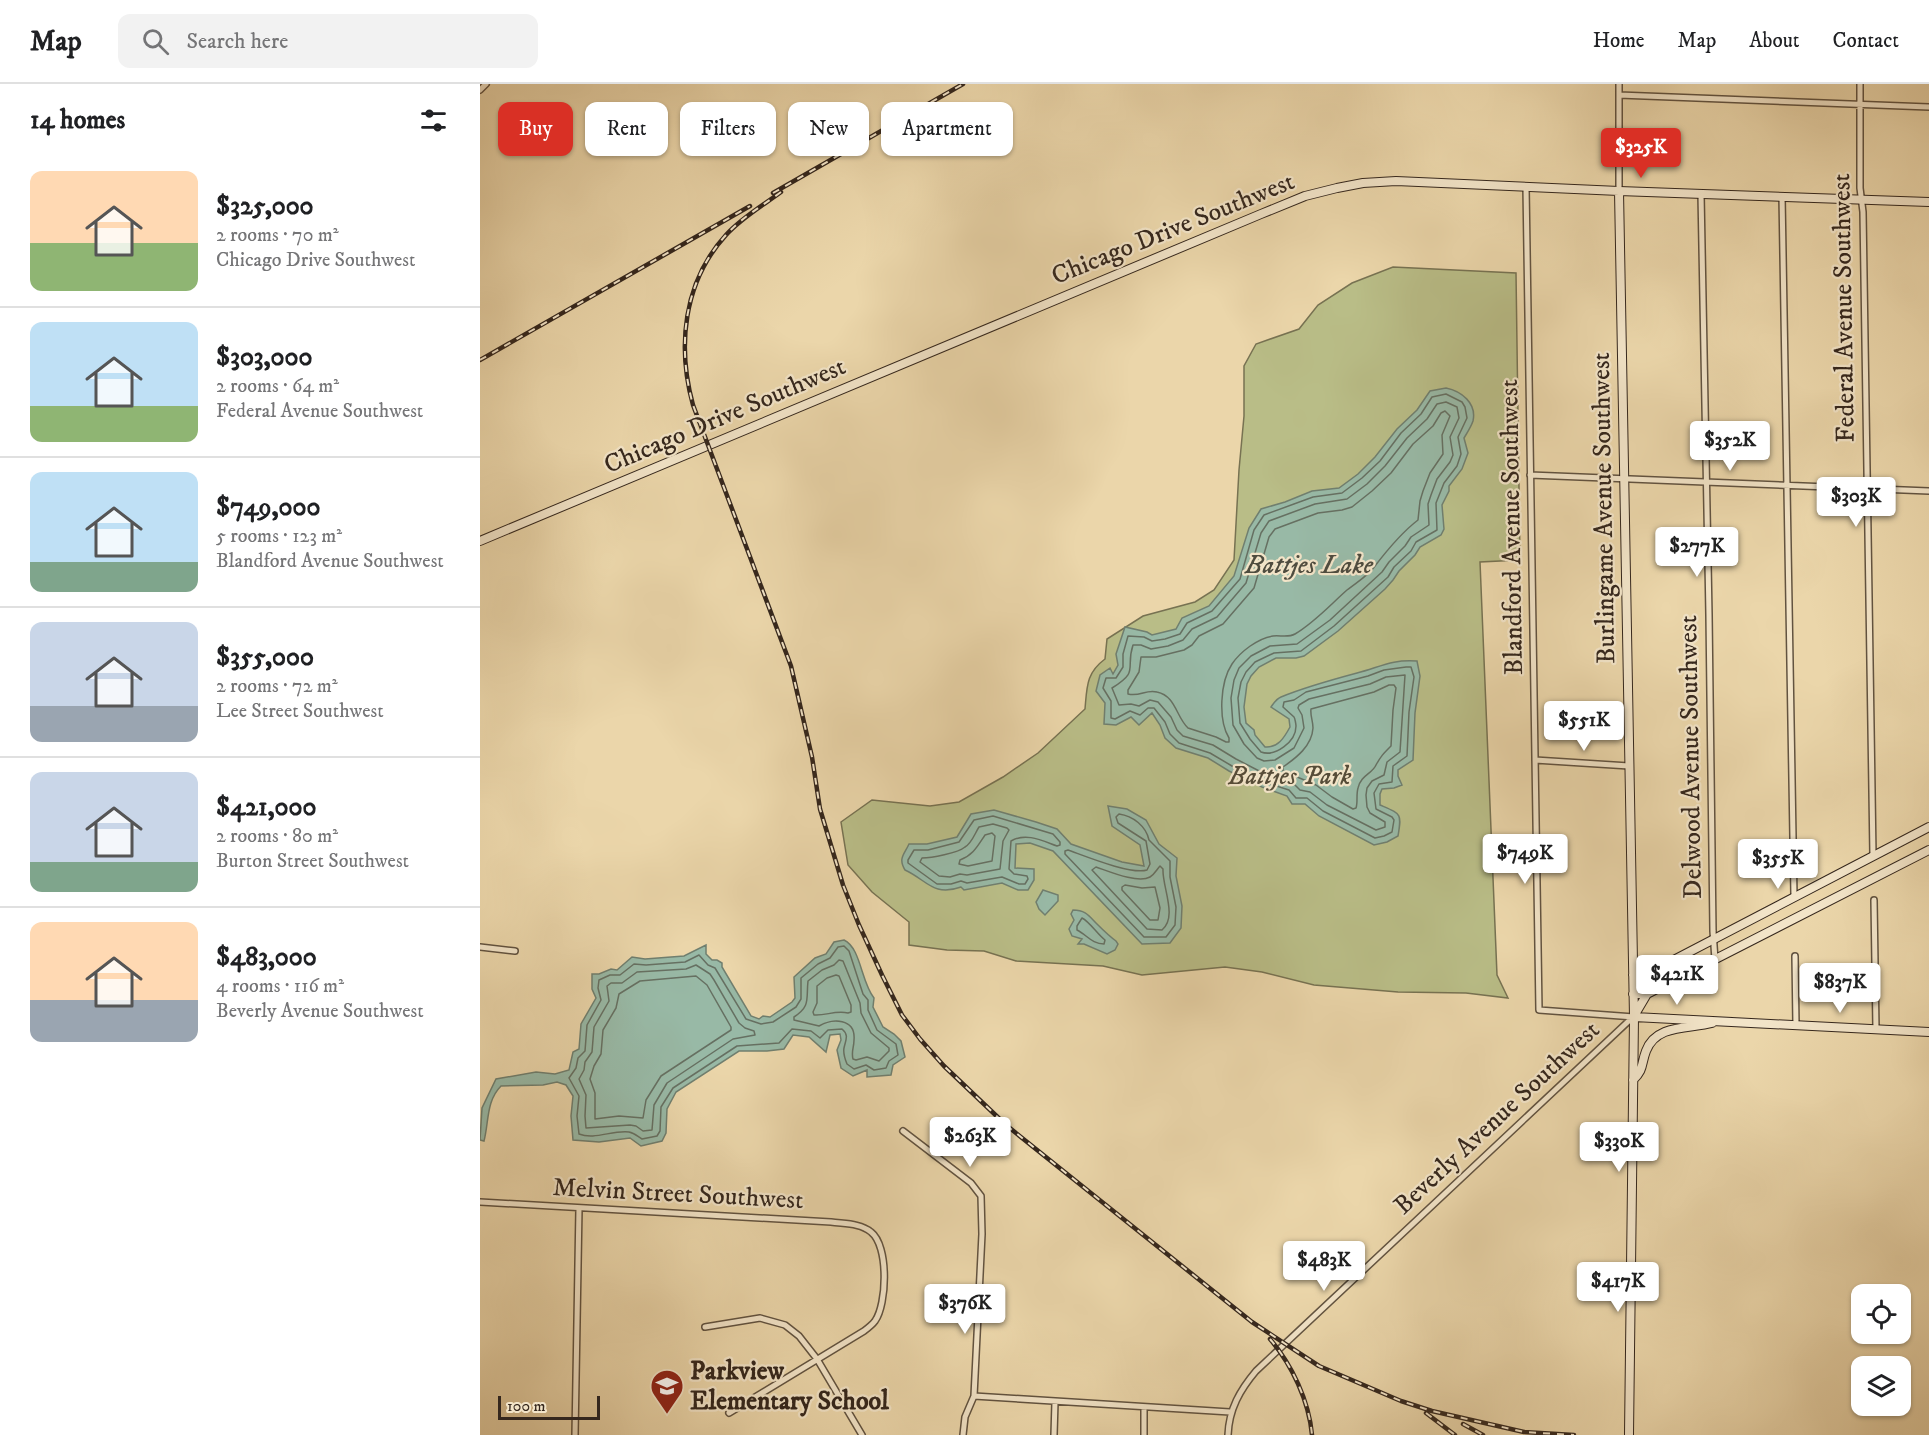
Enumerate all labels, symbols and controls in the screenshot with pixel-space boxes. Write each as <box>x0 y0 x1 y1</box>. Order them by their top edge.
search box <box>118 14 538 68</box>
text: Map <box>30 24 82 59</box>
icon: search <box>139 25 172 58</box>
text: Search here <box>187 28 288 55</box>
text: Home <box>1593 28 1645 54</box>
text: Map <box>1678 28 1716 54</box>
text: About <box>1749 28 1800 54</box>
text: Contact <box>1833 28 1899 54</box>
chip: Buy <box>498 102 573 156</box>
chip: Rent <box>585 102 668 156</box>
chip: Filters <box>680 102 776 156</box>
chip: New <box>788 102 869 156</box>
chip: Apartment <box>881 102 1013 156</box>
text: 14 homes <box>30 104 125 137</box>
icon: filters <box>417 104 450 137</box>
pin: $325K <box>1599 128 1683 179</box>
text: $325K <box>1615 135 1667 160</box>
street label: Chicago Drive Southwest <box>1047 165 1299 293</box>
street label: Federal Avenue Southwest <box>1825 173 1863 443</box>
text: $325,000 <box>216 190 314 223</box>
icon: home <box>78 195 150 267</box>
text: 2 rooms · 70 m² <box>216 223 339 248</box>
text: Chicago Drive Southwest <box>216 248 415 273</box>
text: $303,000 <box>216 341 313 374</box>
icon: home <box>78 346 150 418</box>
street label: Chicago Drive Southwest <box>599 350 851 482</box>
street label: Burlingame Avenue Southwest <box>1585 352 1623 664</box>
text: 2 rooms · 64 m² <box>216 374 339 399</box>
street label: Blandford Avenue Southwest <box>1493 379 1531 675</box>
text: Federal Avenue Southwest <box>216 399 423 424</box>
pin: $352K <box>1688 421 1772 472</box>
text: $352K <box>1704 428 1756 453</box>
pin: $303K <box>1814 477 1898 528</box>
text: $303K <box>1831 484 1881 509</box>
text: $749,000 <box>216 491 320 524</box>
icon: home <box>78 496 150 568</box>
text: 5 rooms · 123 m² <box>216 524 342 549</box>
pin: $277K <box>1655 527 1739 578</box>
text: $277K <box>1669 534 1725 559</box>
water label: Battjes Lake <box>1244 548 1374 582</box>
text: Blandford Avenue Southwest <box>216 549 444 574</box>
street label: Delwood Avenue Southwest <box>1672 615 1710 899</box>
text: $355,000 <box>216 641 314 674</box>
icon: home <box>78 646 150 718</box>
text: 2 rooms · 72 m² <box>216 674 338 699</box>
text: Lee Street Southwest <box>216 699 384 724</box>
pin: $551K <box>1542 701 1626 752</box>
text: $551K <box>1558 708 1610 733</box>
park label: Battjes Park <box>1227 760 1352 793</box>
text: $421,000 <box>216 791 316 824</box>
icon: home <box>78 796 150 868</box>
text: 2 rooms · 80 m² <box>216 824 338 849</box>
pin: $749K <box>1483 834 1567 885</box>
pin: $355K <box>1736 839 1820 890</box>
text: $749K <box>1497 841 1553 866</box>
text: $355K <box>1752 846 1804 871</box>
text: Burton Street Southwest <box>216 849 409 874</box>
text: $483,000 <box>216 941 317 974</box>
icon: home <box>78 946 150 1018</box>
pin: $421K <box>1635 955 1719 1006</box>
text: $421K <box>1650 962 1704 987</box>
pin: $837K <box>1798 963 1882 1014</box>
text: $837K <box>1814 970 1866 995</box>
text: 4 rooms · 116 m² <box>216 974 344 999</box>
text: Beverly Avenue Southwest <box>216 999 424 1024</box>
street label: Beverly Avenue Southwest <box>1387 1014 1607 1222</box>
pin: $263K <box>928 1117 1012 1168</box>
pin: $330K <box>1577 1122 1661 1173</box>
text: $263K <box>944 1124 996 1149</box>
text: $330K <box>1594 1129 1644 1154</box>
street label: Melvin Street Southwest <box>552 1171 804 1217</box>
pin: $483K <box>1282 1241 1366 1292</box>
text: $483K <box>1297 1248 1351 1273</box>
pin: $417K <box>1576 1262 1660 1313</box>
text: $417K <box>1591 1269 1645 1294</box>
pin: $376K <box>923 1284 1007 1335</box>
map controls <box>1851 1284 1911 1416</box>
button: locate <box>1851 1284 1911 1344</box>
text: $376K <box>938 1291 992 1316</box>
place label: Parkview Elementary School <box>690 1355 890 1418</box>
button: layers <box>1851 1356 1911 1416</box>
school or university icon: Parkview Elementary School <box>649 1368 685 1415</box>
scale bar <box>498 1393 600 1420</box>
text: 100 m <box>507 1396 546 1416</box>

